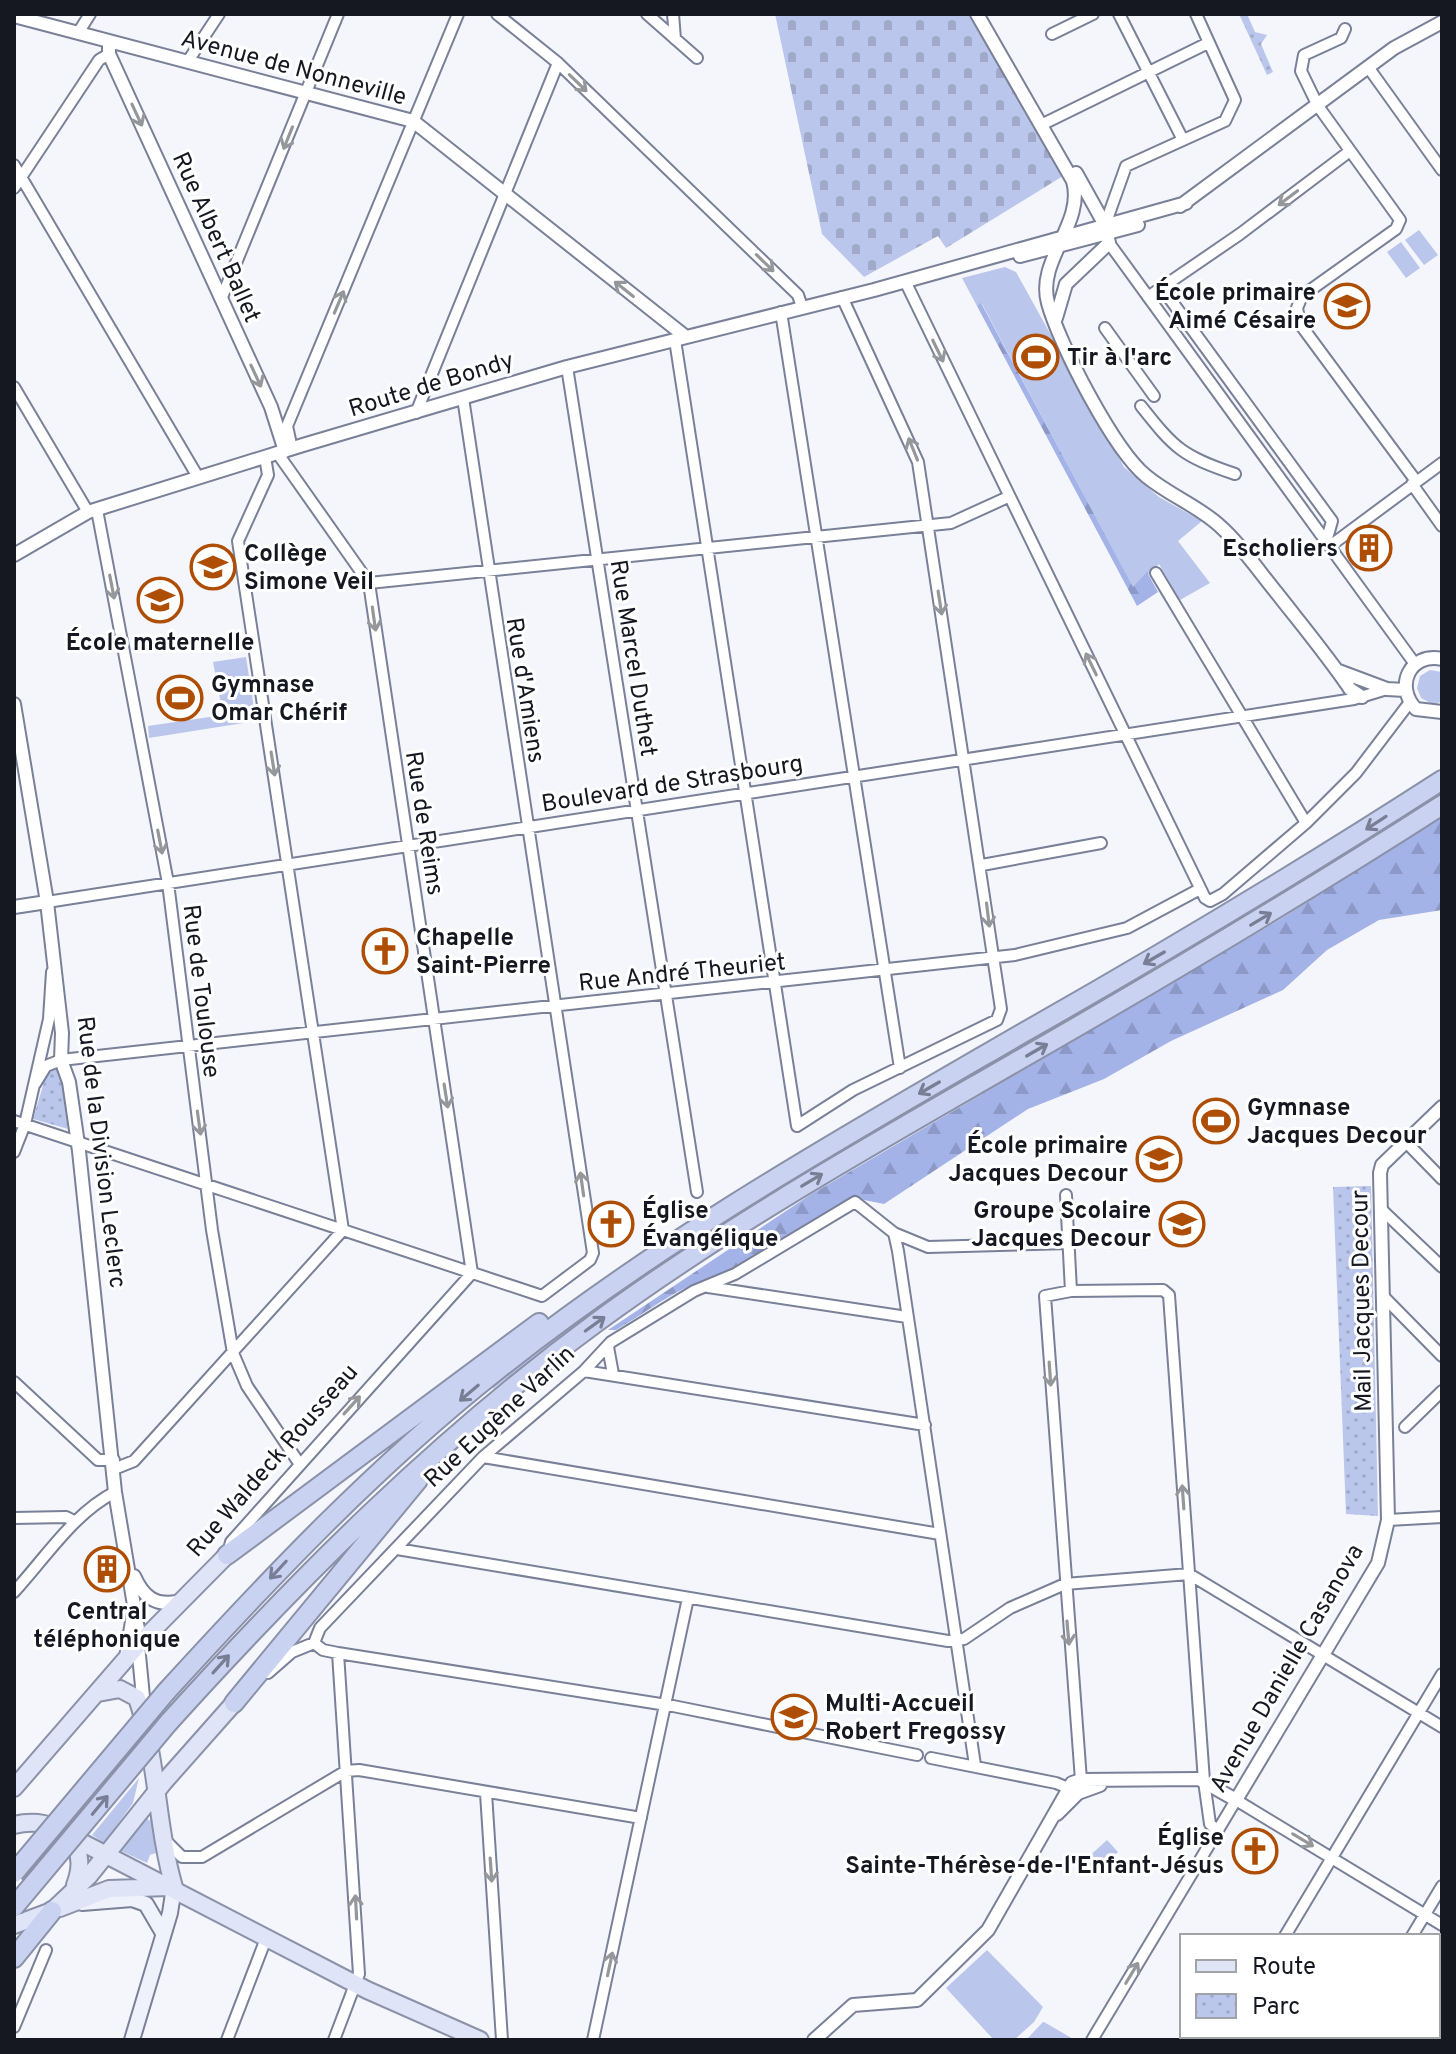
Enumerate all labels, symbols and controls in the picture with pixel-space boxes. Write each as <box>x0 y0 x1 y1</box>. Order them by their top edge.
street label: Avenue de Nonneville <box>177 24 410 113</box>
one-way arrow <box>568 73 588 92</box>
one-way arrow <box>130 102 145 126</box>
one-way arrow <box>279 125 294 150</box>
street label: Rue Albert Ballet <box>164 148 266 328</box>
one-way arrow <box>1277 190 1299 207</box>
one-way arrow <box>755 253 775 272</box>
place label: École primaire Aimé Césaire <box>1155 277 1316 337</box>
one-way arrow <box>614 280 635 298</box>
school or university icon: École primaire Aimé Césaire <box>1323 282 1371 330</box>
one-way arrow <box>332 290 347 315</box>
sports icon: Tir à l'arc <box>1012 333 1060 381</box>
one-way arrow <box>931 339 946 363</box>
place label: Tir à l'arc <box>1067 344 1172 374</box>
street label: Route de Bondy <box>345 347 518 425</box>
one-way arrow <box>249 364 264 388</box>
one-way arrow <box>905 438 919 462</box>
building icon: Escholiers <box>1345 524 1393 572</box>
place label: Escholiers <box>1222 535 1338 565</box>
place label: Collège Simone Veil <box>244 540 374 598</box>
school or university icon: Collège Simone Veil <box>189 543 237 591</box>
street label: Rue Marcel Duthet <box>602 558 662 759</box>
one-way arrow <box>105 574 120 599</box>
school or university icon: École maternelle <box>136 576 184 624</box>
one-way arrow <box>933 590 948 615</box>
one-way arrow <box>367 605 382 631</box>
street label: Rue d'Amiens <box>498 615 550 765</box>
place label: École maternelle <box>66 627 254 659</box>
one-way arrow <box>1083 652 1099 676</box>
place label: Gymnase Omar Chérif <box>211 671 348 729</box>
sports icon: Gymnase Omar Chérif <box>156 674 204 722</box>
street label: Rue de Reims <box>397 749 449 898</box>
street label: Boulevard de Strasbourg <box>539 749 805 820</box>
one-way arrow <box>266 751 281 777</box>
one-way arrow <box>1366 814 1388 831</box>
one-way arrow <box>154 829 169 854</box>
one-way arrow <box>981 902 996 927</box>
street label: Rue de Toulouse <box>174 903 226 1080</box>
one-way arrow <box>1249 911 1272 927</box>
place label: Chapelle Saint-Pierre <box>416 924 551 982</box>
church icon: Chapelle Saint-Pierre <box>361 927 409 975</box>
street label: Rue André Theuriet <box>577 948 787 1000</box>
one-way arrow <box>1143 950 1166 966</box>
street label: Rue de la Division Leclerc <box>68 1015 132 1290</box>
one-way arrow <box>1025 1042 1048 1058</box>
one-way arrow <box>918 1080 941 1096</box>
one-way arrow <box>439 1083 454 1108</box>
place label: Gymnase Jacques Decour <box>1247 1094 1427 1152</box>
sports icon: Gymnase Jacques Decour <box>1192 1097 1240 1145</box>
one-way arrow <box>192 1109 207 1136</box>
place label: École primaire Jacques Decour <box>948 1130 1128 1190</box>
school or university icon: École primaire Jacques Decour <box>1135 1135 1183 1183</box>
one-way arrow <box>574 1171 589 1197</box>
one-way arrow <box>800 1172 823 1188</box>
street label: Mail Jacques Decour <box>1346 1190 1380 1412</box>
place label: Église Évangélique <box>642 1195 778 1255</box>
place label: Groupe Scolaire Jacques Decour <box>971 1197 1151 1255</box>
church icon: Église Évangélique <box>587 1200 635 1248</box>
school or university icon: Groupe Scolaire Jacques Decour <box>1158 1200 1206 1248</box>
one-way arrow <box>584 1315 605 1332</box>
street label: Rue Eugène Varlin <box>419 1340 582 1495</box>
street label: Rue Waldeck Rousseau <box>181 1359 366 1564</box>
one-way arrow <box>1042 1360 1057 1387</box>
one-way arrow <box>459 1384 479 1402</box>
one-way arrow <box>343 1396 361 1416</box>
one-way arrow <box>1175 1484 1190 1511</box>
street label: Avenue Danielle Casanova <box>1204 1539 1371 1799</box>
building icon: Central téléphonique <box>83 1545 131 1593</box>
one-way arrow <box>269 1560 288 1579</box>
place label: Central téléphonique <box>34 1598 180 1656</box>
one-way arrow <box>1061 1619 1076 1646</box>
one-way arrow <box>212 1655 230 1675</box>
place label: Multi-Accueil Robert Fregossy <box>825 1690 1006 1748</box>
school or university icon: Multi-Accueil Robert Fregossy <box>770 1693 818 1741</box>
one-way arrow <box>91 1795 109 1815</box>
place label: Église Sainte-Thérèse-de-l'Enfant-Jésus <box>845 1822 1224 1882</box>
church icon: Église Sainte-Thérèse-de-l'Enfant-Jésus <box>1231 1827 1279 1875</box>
one-way arrow <box>1291 1833 1314 1849</box>
one-way arrow <box>484 1856 499 1883</box>
one-way arrow <box>348 1894 363 1921</box>
legend <box>1180 1934 1440 2038</box>
one-way arrow <box>603 1951 618 1977</box>
text: Route <box>1252 1953 1316 1983</box>
one-way arrow <box>1124 1962 1140 1985</box>
text: Parc <box>1252 1993 1300 2023</box>

